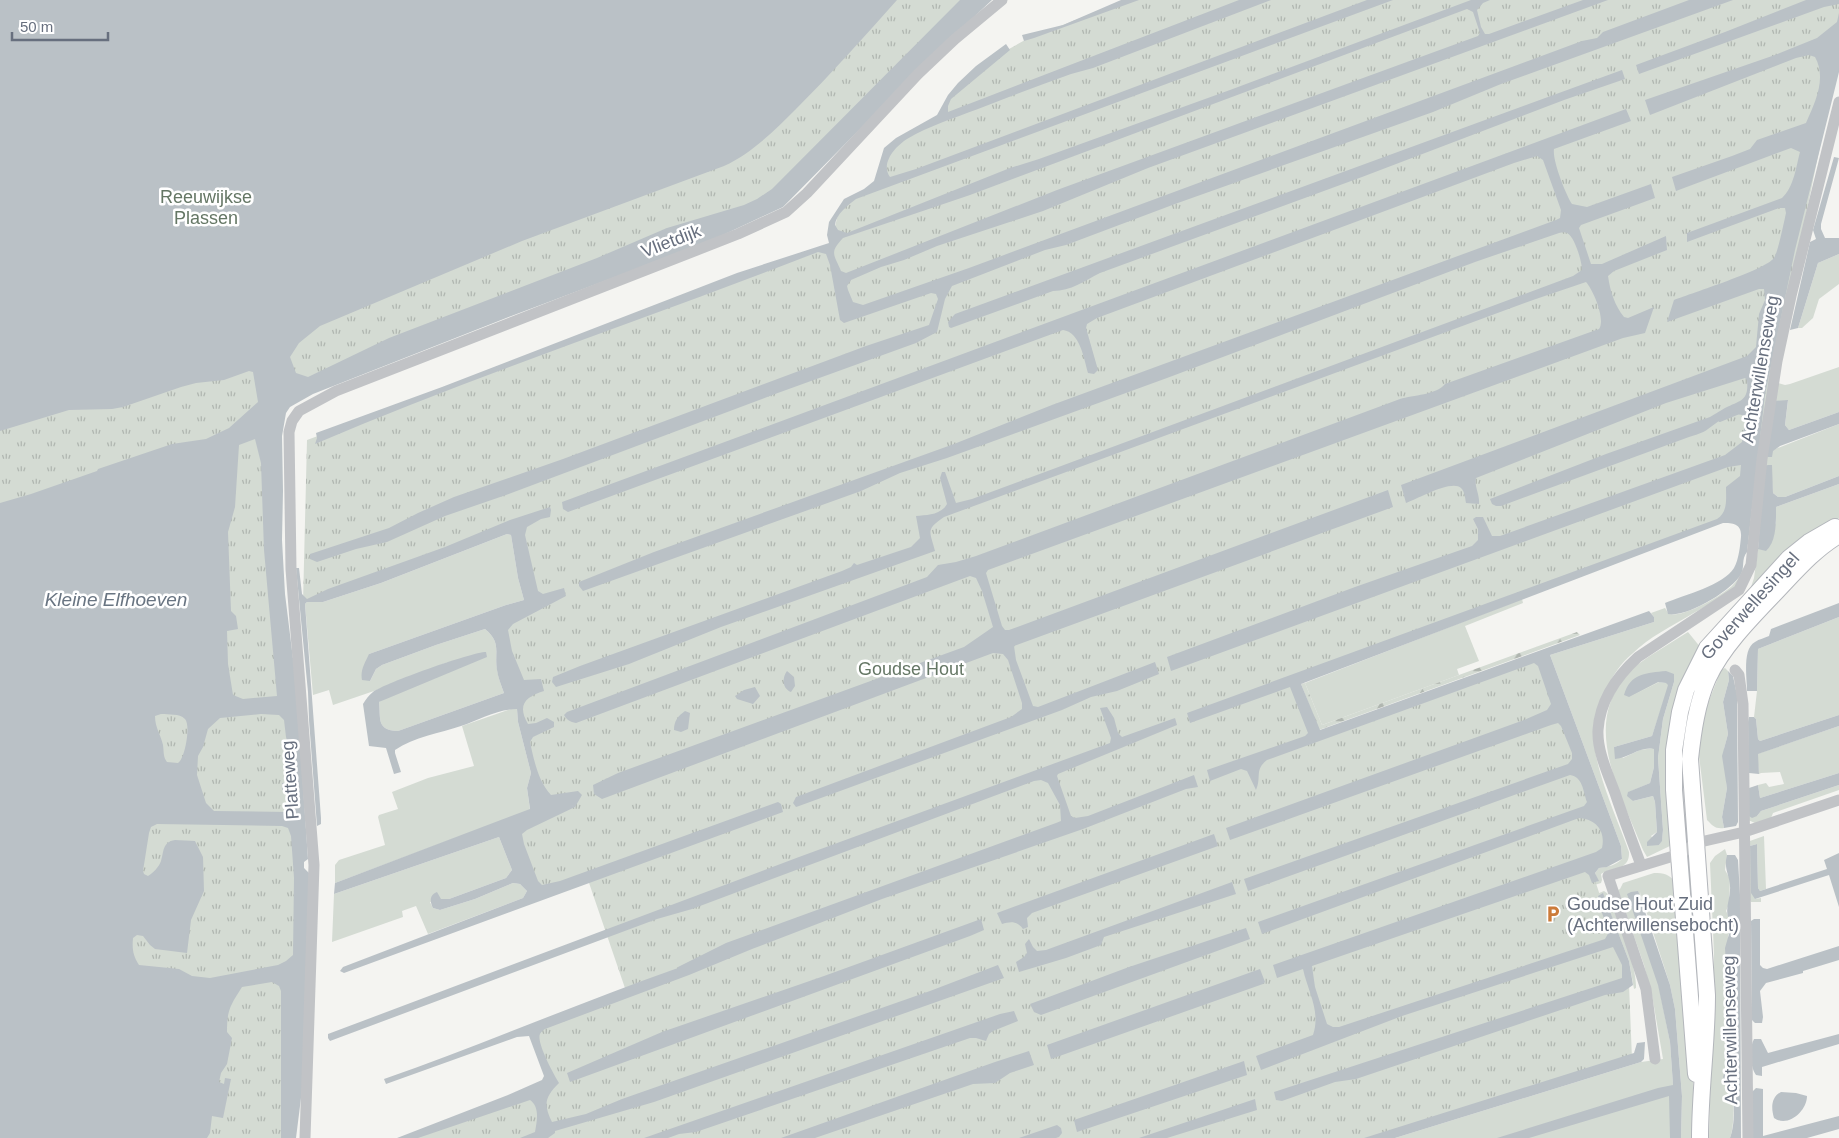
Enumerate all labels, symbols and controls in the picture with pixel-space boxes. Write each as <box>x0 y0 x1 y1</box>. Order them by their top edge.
scale bar <box>12 10 109 42</box>
text: 50 m <box>20 18 53 35</box>
park label: Reeuwijkse Plassen <box>160 187 252 228</box>
street label: Vlietdijk <box>638 220 704 261</box>
street label: Achterwillenseweg <box>1737 294 1783 444</box>
street label: Goverwellesingel <box>1697 548 1803 664</box>
water label: Kleine Elfhoeven <box>45 589 187 610</box>
park label: Goudse Hout <box>858 659 964 679</box>
street label: Platteweg <box>277 740 303 820</box>
place label: Goudse Hout Zuid (Achterwillensebocht) <box>1567 894 1739 935</box>
parking icon: Goudse Hout Zuid (Achterwillensebocht) <box>1543 904 1563 924</box>
street label: Achterwillenseweg <box>1719 955 1741 1105</box>

